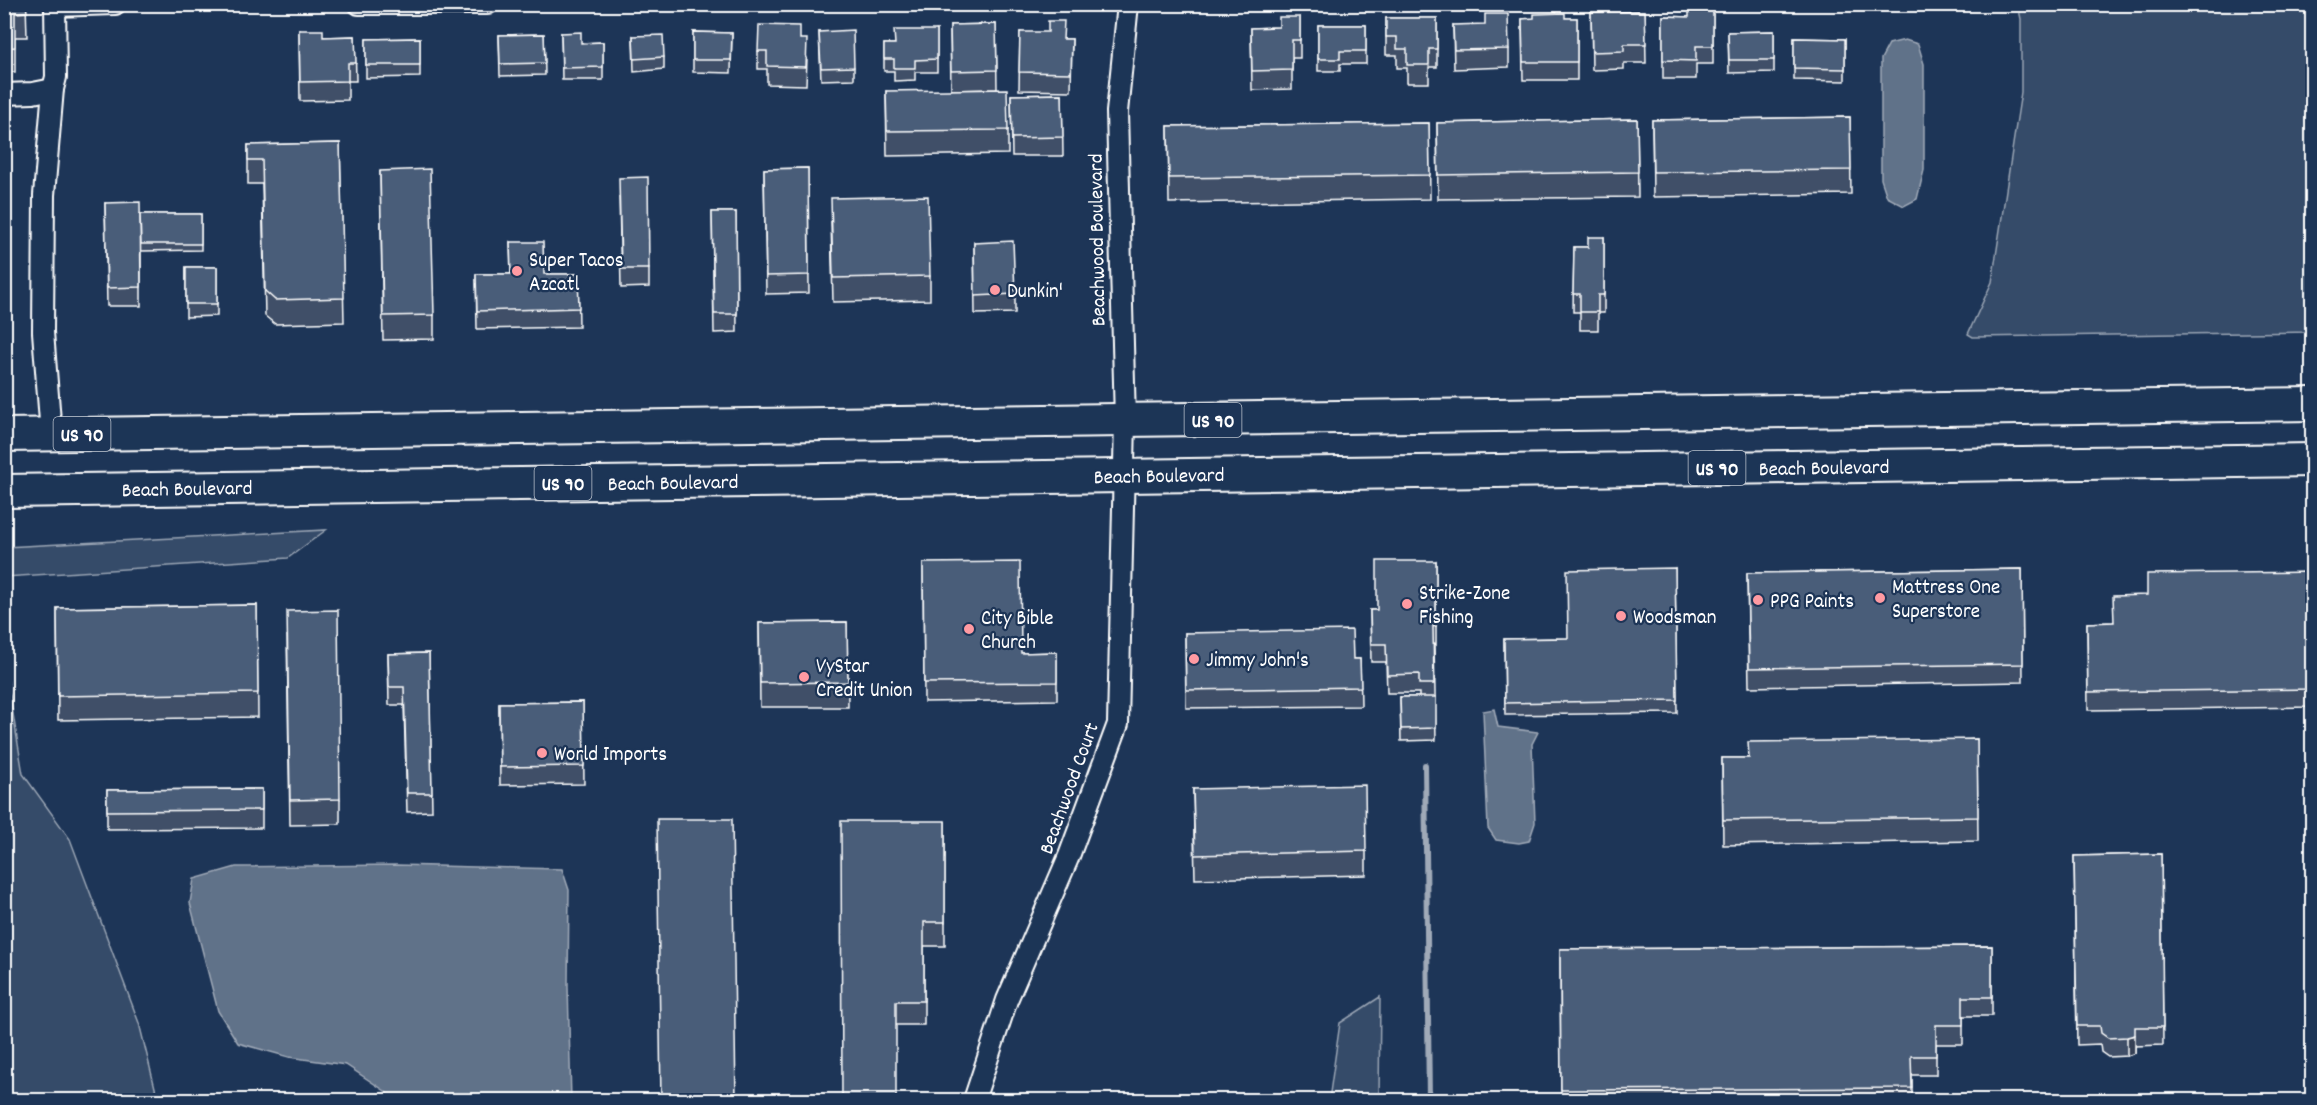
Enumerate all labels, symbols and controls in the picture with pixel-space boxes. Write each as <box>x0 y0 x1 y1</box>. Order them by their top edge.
street label: Beachwood Boulevard <box>1082 153 1116 327</box>
place label: Super Tacos Azcatl <box>529 247 624 301</box>
marker: Super Tacos Azcatl <box>510 264 524 278</box>
place label: Dunkin' <box>1007 278 1063 308</box>
marker: Dunkin' <box>988 283 1002 297</box>
road number: US 90 <box>1184 403 1242 437</box>
road number: US 90 <box>54 417 110 451</box>
road number: US 90 <box>1688 451 1746 485</box>
street label: Beach Boulevard <box>1758 454 1890 486</box>
street label: Beach Boulevard <box>1093 462 1225 494</box>
road number: US 90 <box>534 466 592 500</box>
street label: Beach Boulevard <box>607 469 739 501</box>
street label: Beach Boulevard <box>121 475 253 507</box>
place label: Mattress One Superstore <box>1892 574 2000 628</box>
place label: Strike-Zone Fishing <box>1419 580 1510 634</box>
place label: PPG Paints <box>1770 588 1854 618</box>
marker: Mattress One Superstore <box>1873 591 1887 605</box>
marker: PPG Paints <box>1751 593 1765 607</box>
marker: Strike-Zone Fishing <box>1400 597 1414 611</box>
place label: Woodsman <box>1633 604 1716 634</box>
place label: City Bible Church <box>981 605 1053 659</box>
marker: Woodsman <box>1614 609 1628 623</box>
marker: City Bible Church <box>962 622 976 636</box>
place label: Jimmy John's <box>1206 647 1309 677</box>
marker: Jimmy John's <box>1187 652 1201 666</box>
place label: VyStar Credit Union <box>816 653 912 707</box>
marker: VyStar Credit Union <box>797 670 811 684</box>
street label: Beachwood Court <box>1033 719 1109 859</box>
place label: World Imports <box>554 741 667 771</box>
marker: World Imports <box>535 746 549 760</box>

